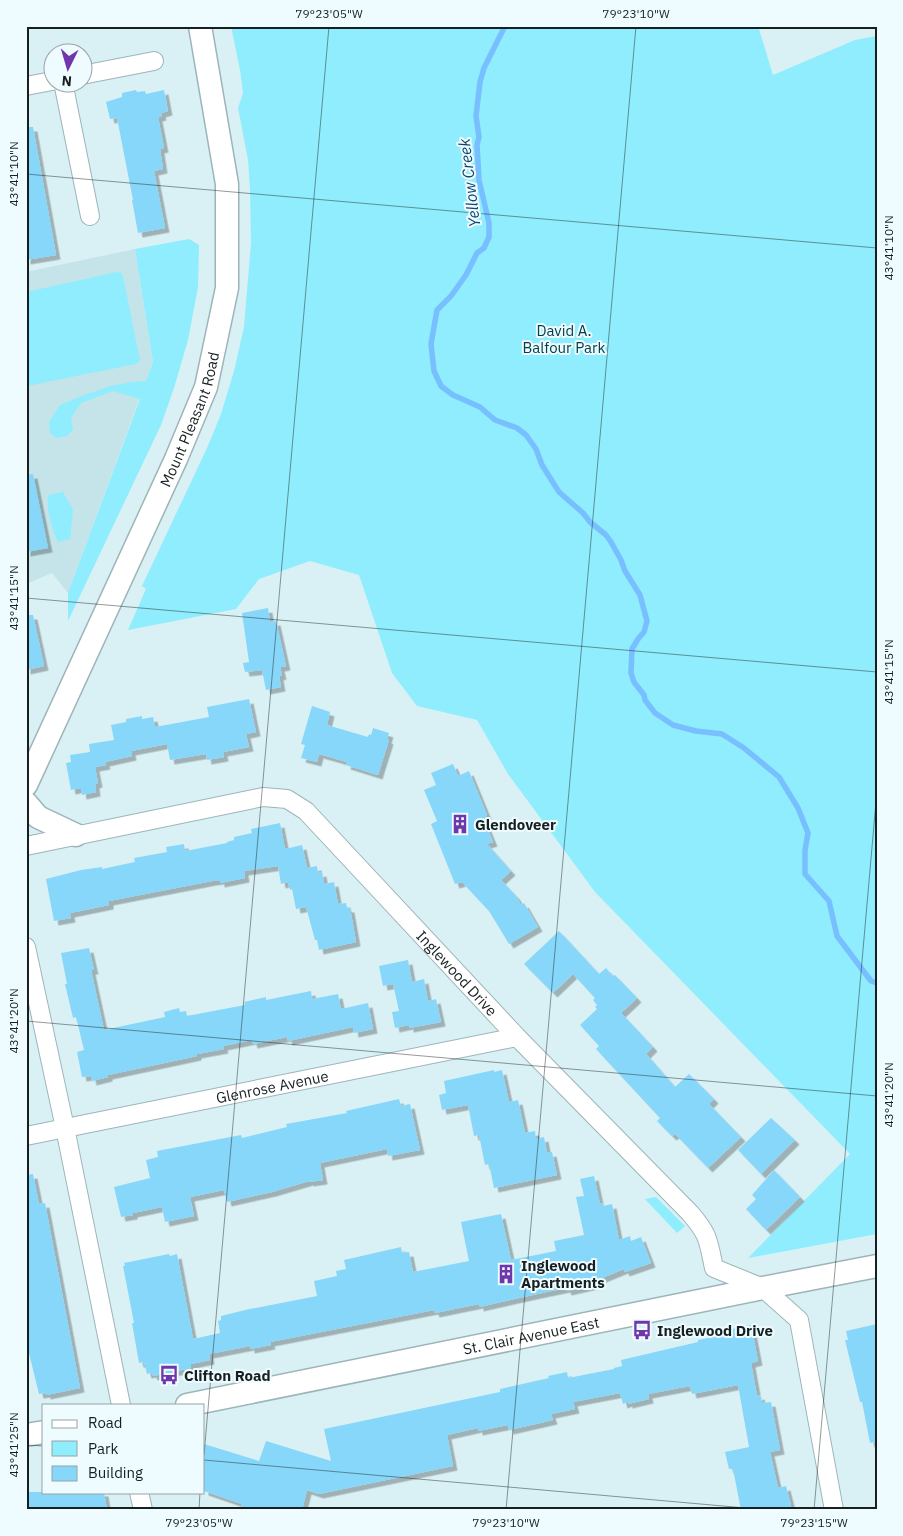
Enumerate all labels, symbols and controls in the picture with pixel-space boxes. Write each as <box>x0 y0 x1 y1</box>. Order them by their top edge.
text: 79°23'05"W <box>295 6 363 21</box>
text: 79°23'10"W <box>602 6 670 21</box>
north arrow <box>42 42 92 92</box>
text: N <box>61 72 73 90</box>
water label: Yellow Creek <box>454 137 484 228</box>
text: 43°41'10"N <box>6 141 21 207</box>
text: 43°41'10"N <box>881 215 896 281</box>
park label: David A. Balfour Park <box>522 321 606 357</box>
street label: Mount Pleasant Road <box>155 350 223 490</box>
text: 43°41'15"N <box>6 565 21 631</box>
text: 43°41'15"N <box>881 639 896 705</box>
building icon: Glendoveer <box>449 813 471 835</box>
place label: Glendoveer <box>475 815 556 834</box>
street label: Inglewood Drive <box>413 926 502 1020</box>
text: 43°41'20"N <box>6 988 21 1054</box>
text: 43°41'20"N <box>881 1062 896 1128</box>
street label: Glenrose Avenue <box>214 1066 330 1107</box>
place label: Inglewood Apartments <box>521 1256 605 1292</box>
building icon: Inglewood Apartments <box>495 1263 517 1285</box>
street label: St. Clair Avenue East <box>461 1312 601 1358</box>
bus stop icon: Inglewood Drive <box>631 1319 653 1341</box>
place label: Inglewood Drive <box>657 1321 773 1340</box>
bus stop icon: Clifton Road <box>158 1364 180 1386</box>
place label: Clifton Road <box>184 1366 271 1385</box>
legend <box>42 1404 205 1494</box>
text: 43°41'25"N <box>6 1412 21 1478</box>
text: Road <box>88 1413 123 1432</box>
text: Park <box>88 1439 118 1458</box>
text: Building <box>88 1463 143 1482</box>
text: 79°23'05"W <box>165 1515 233 1530</box>
text: 79°23'10"W <box>472 1515 540 1530</box>
text: 79°23'15"W <box>780 1515 848 1530</box>

